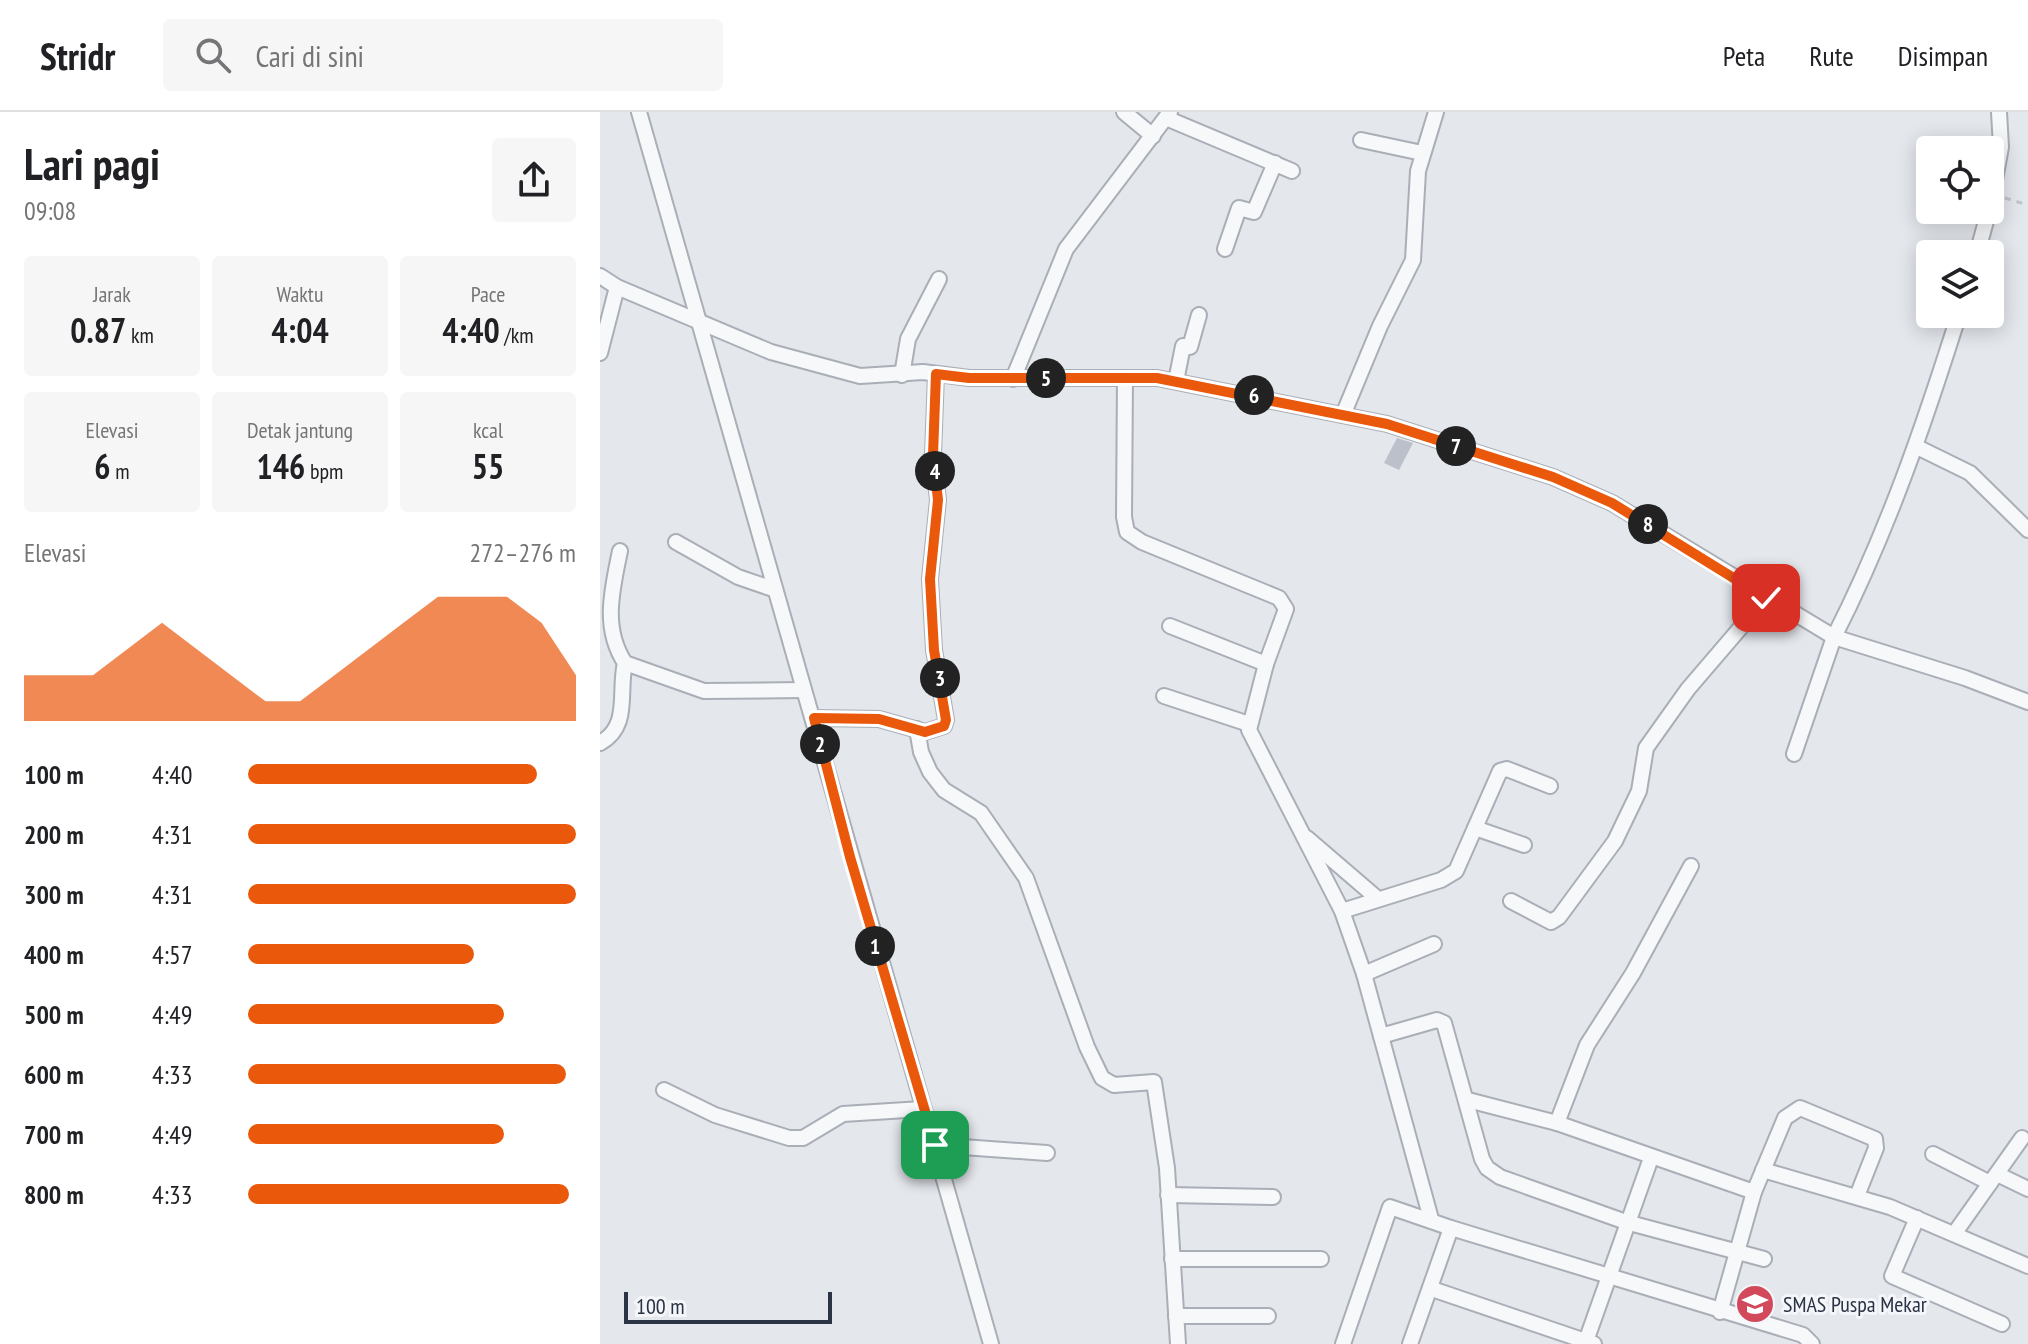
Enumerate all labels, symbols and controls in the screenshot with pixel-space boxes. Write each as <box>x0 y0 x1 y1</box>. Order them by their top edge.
search box <box>163 19 723 91</box>
text: Stridr <box>40 31 115 80</box>
icon: search <box>191 33 235 77</box>
text: Cari di sini <box>255 36 364 75</box>
text: Peta <box>1723 37 1765 74</box>
text: Rute <box>1809 37 1854 74</box>
text: Disimpan <box>1898 37 1988 74</box>
text: Lari pagi <box>24 135 160 192</box>
map controls <box>1916 136 2004 328</box>
button: locate <box>1916 136 2004 224</box>
button: share <box>492 138 576 222</box>
text: 09:08 <box>24 194 76 227</box>
button: layers <box>1916 240 2004 328</box>
text: Jarak <box>93 280 131 308</box>
text: Waktu <box>277 280 323 308</box>
text: Pace <box>471 280 505 308</box>
text: 0.87 <box>70 308 126 352</box>
text: 4:04 <box>271 308 329 352</box>
text: 4:40 <box>442 308 500 352</box>
text: km <box>126 321 154 349</box>
text: /km <box>500 321 534 349</box>
pin: 5 <box>1026 358 1066 398</box>
text: 5 <box>1041 364 1051 392</box>
pin: 6 <box>1234 375 1274 415</box>
text: 6 <box>1249 381 1259 409</box>
text: Elevasi <box>86 416 138 444</box>
text: Detak jantung <box>247 416 353 444</box>
text: kcal <box>473 416 503 444</box>
pin: 7 <box>1436 426 1476 466</box>
text: 7 <box>1451 432 1461 460</box>
text: 6 <box>94 444 111 488</box>
text: 146 <box>257 444 305 488</box>
text: 55 <box>472 444 504 488</box>
pin: 4 <box>915 451 955 491</box>
text: m <box>111 457 130 485</box>
text: bpm <box>305 457 343 485</box>
text: 4 <box>930 457 940 485</box>
pin: 8 <box>1628 504 1668 544</box>
text: 8 <box>1643 510 1653 538</box>
text: Elevasi <box>24 536 86 569</box>
text: 272–276 m <box>470 536 576 569</box>
pin <box>1732 564 1800 632</box>
icon: check <box>1744 576 1788 620</box>
pin: 3 <box>920 658 960 698</box>
text: 3 <box>935 664 945 692</box>
pin: 2 <box>800 724 840 764</box>
text: 2 <box>815 730 825 758</box>
text: 100 m <box>24 758 84 791</box>
text: 4:40 <box>152 758 192 791</box>
text: 200 m <box>24 818 84 851</box>
text: 4:31 <box>152 818 192 851</box>
text: 300 m <box>24 878 84 911</box>
text: 4:31 <box>152 878 192 911</box>
pin: 1 <box>855 926 895 966</box>
text: 1 <box>870 932 880 960</box>
text: 400 m <box>24 938 84 971</box>
text: 4:57 <box>152 938 192 971</box>
text: 500 m <box>24 998 84 1031</box>
text: 4:49 <box>152 998 192 1031</box>
text: 600 m <box>24 1058 84 1091</box>
text: 4:33 <box>152 1058 192 1091</box>
pin <box>901 1111 969 1179</box>
text: 700 m <box>24 1118 84 1151</box>
text: 4:49 <box>152 1118 192 1151</box>
icon: arrive <box>913 1123 957 1167</box>
text: 800 m <box>24 1178 84 1211</box>
text: 4:33 <box>152 1178 192 1211</box>
school or university icon: SMAS Puspa Mekar <box>1734 1283 1776 1325</box>
scale bar <box>624 1288 832 1324</box>
place label: SMAS Puspa Mekar <box>1783 1290 1927 1318</box>
text: 100 m <box>636 1292 685 1320</box>

